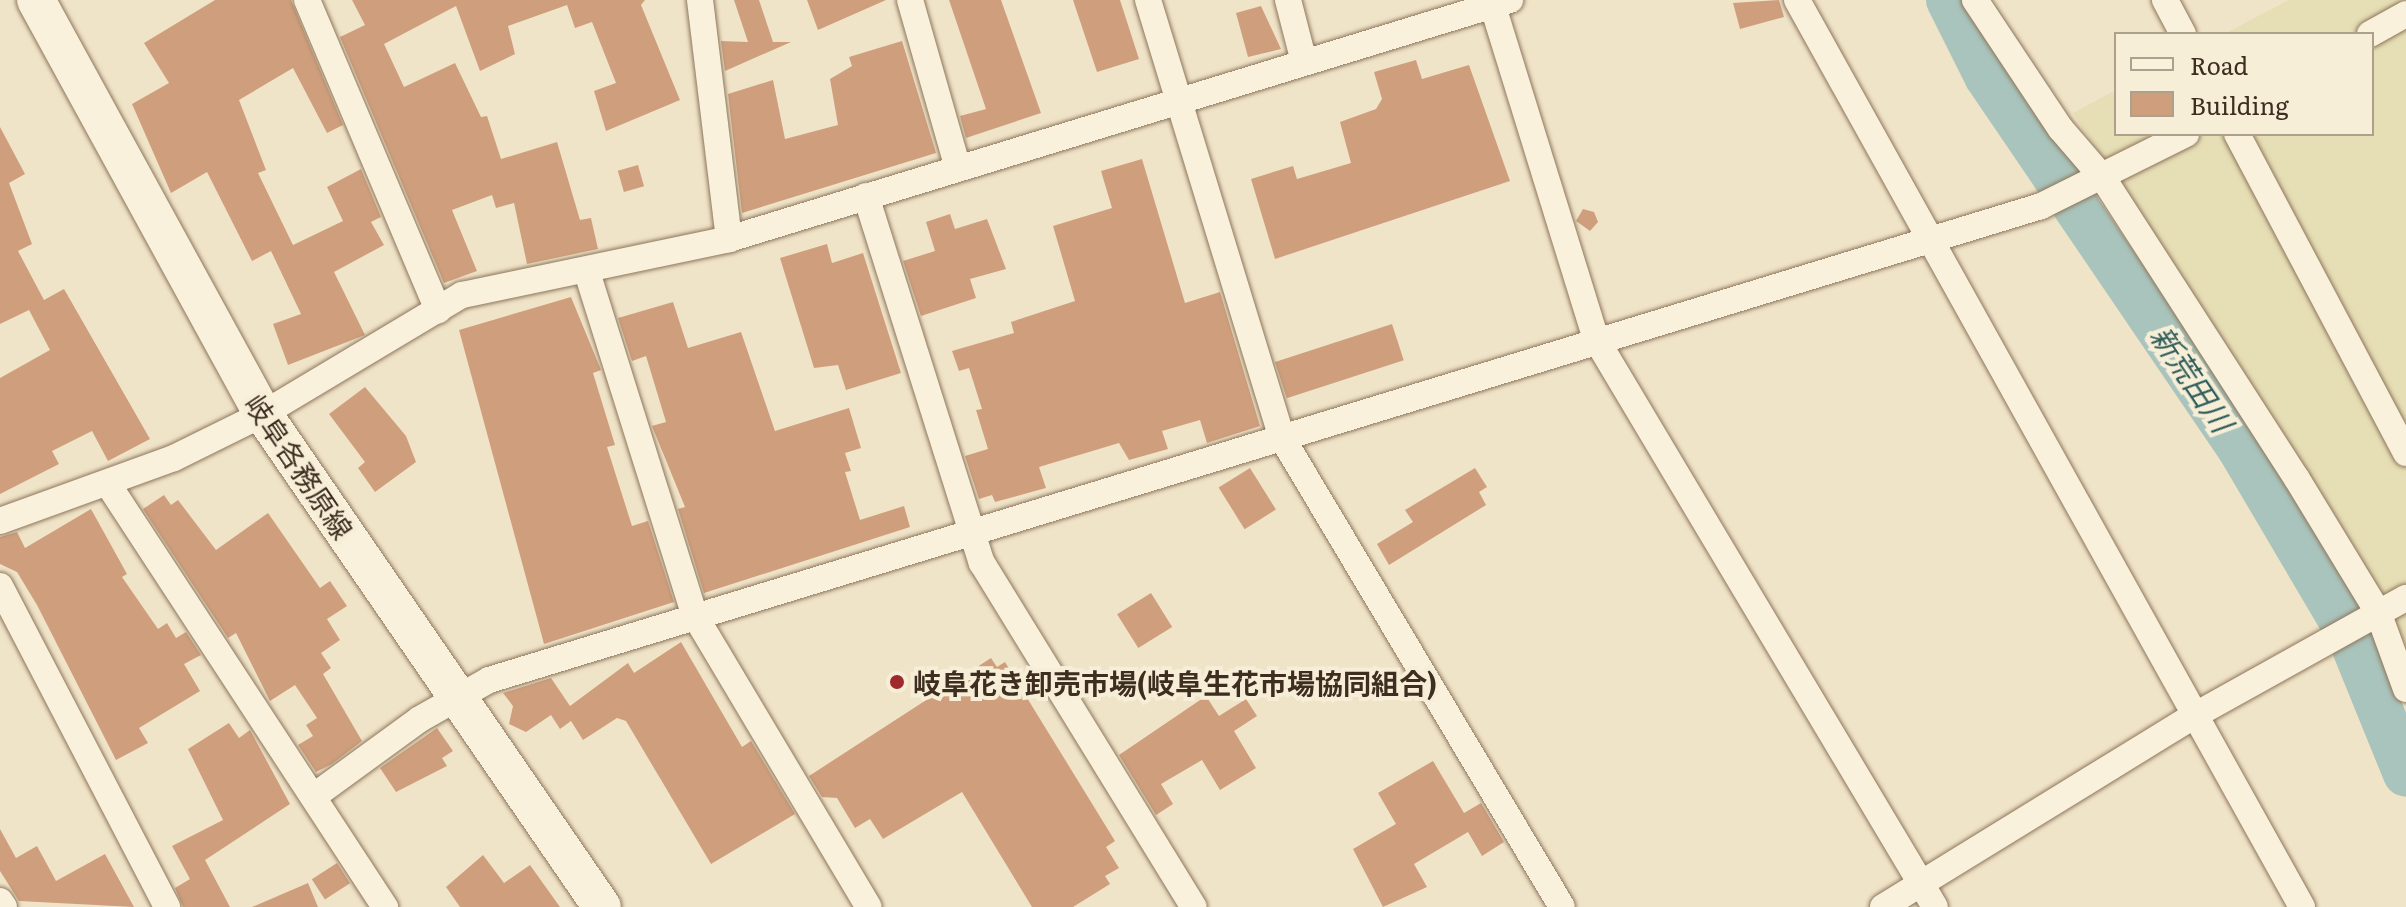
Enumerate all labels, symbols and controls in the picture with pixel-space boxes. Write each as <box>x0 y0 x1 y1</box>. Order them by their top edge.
legend <box>2114 32 2374 136</box>
text: Road <box>2190 47 2248 82</box>
text: Building <box>2190 87 2289 122</box>
water label: 新荒田川 <box>2145 318 2241 438</box>
street label: 岐阜各務原線 <box>239 387 361 545</box>
place label: 岐阜花き卸売市場(岐阜生花市場協同組合) <box>913 665 1437 699</box>
marker: 岐阜花き卸売市場(岐阜生花市場協同組合) <box>888 673 906 691</box>

